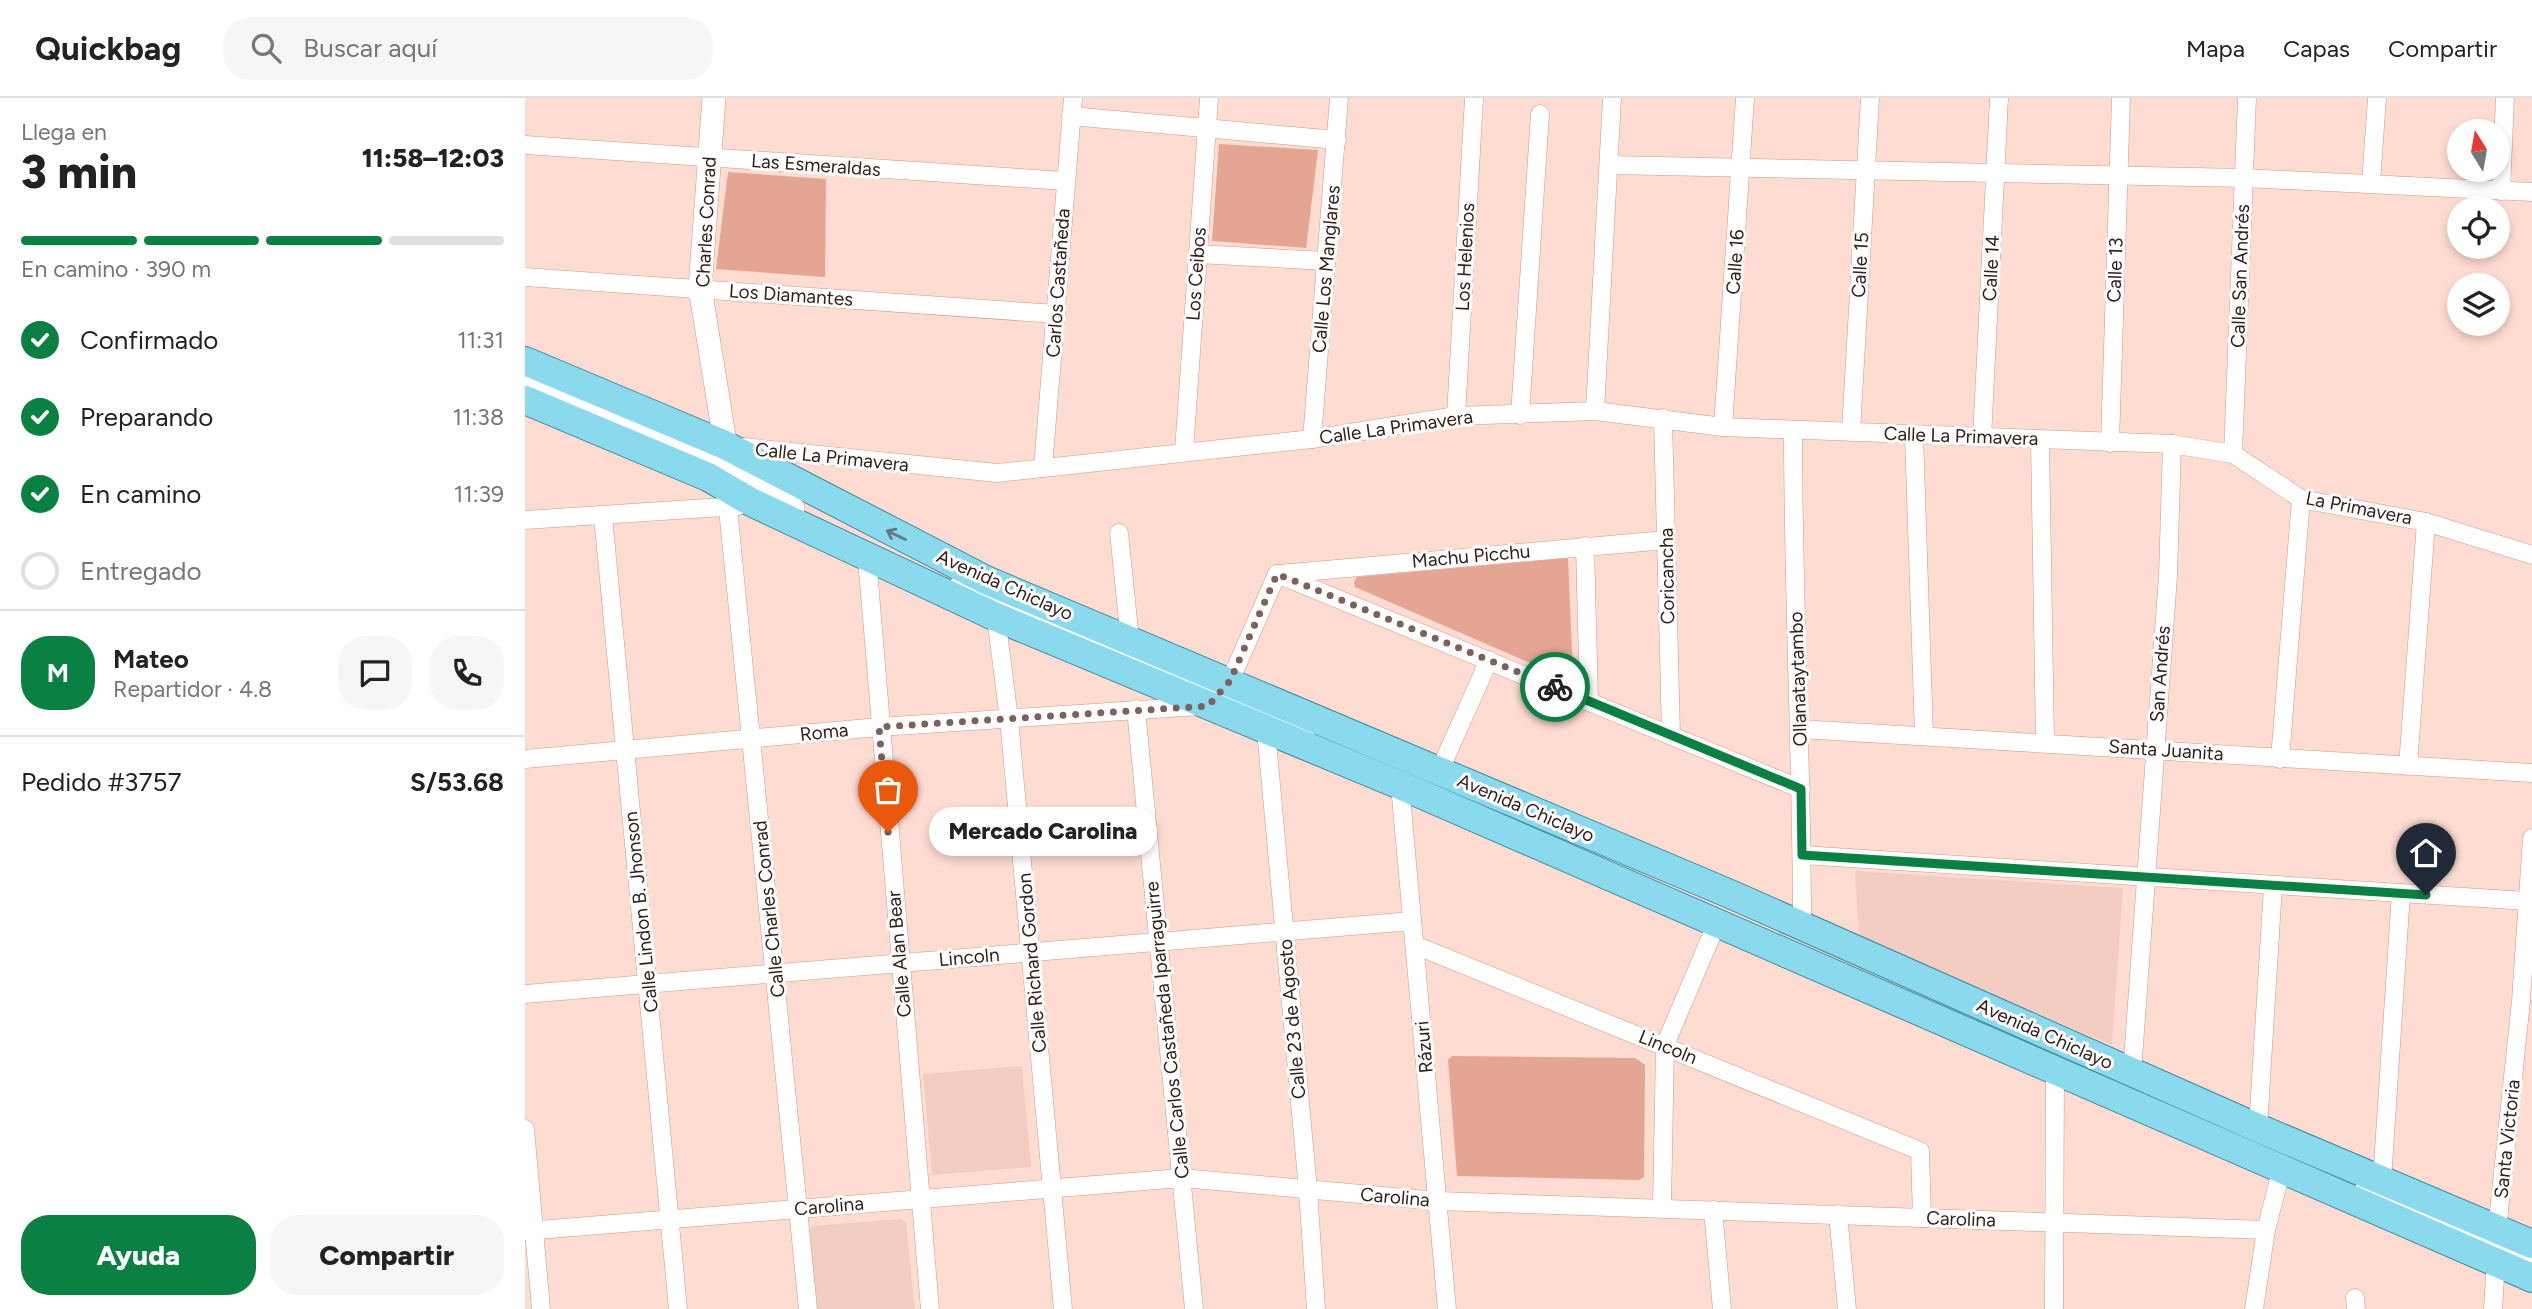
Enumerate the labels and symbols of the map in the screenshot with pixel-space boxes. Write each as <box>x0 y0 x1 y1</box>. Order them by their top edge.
north arrow <box>2447 119 2509 182</box>
street label: Las Esmeraldas <box>750 149 882 181</box>
street label: Charles Conrad <box>691 156 721 288</box>
street label: Calle Los Manglares <box>1307 184 1345 354</box>
street label: Los Helenios <box>1451 202 1479 312</box>
street label: Calle San Andrés <box>2226 204 2254 348</box>
street label: Carlos Castañeda <box>1041 208 1075 358</box>
street label: Los Ceibos <box>1181 226 1211 322</box>
street label: Calle 16 <box>1721 228 1749 295</box>
street label: Calle 15 <box>1847 232 1873 298</box>
street label: Calle 14 <box>1978 234 2004 302</box>
street label: Calle 13 <box>2102 237 2128 303</box>
street label: Los Diamantes <box>728 279 854 311</box>
street label: Calle La Primavera <box>1318 405 1474 449</box>
street label: Calle La Primavera <box>1883 422 2039 450</box>
street label: Calle La Primavera <box>754 437 910 477</box>
street label: La Primavera <box>2304 486 2414 530</box>
street label: Coricancha <box>1655 527 1679 625</box>
one-way arrow <box>886 528 907 542</box>
street label: Machu Picchu <box>1411 539 1531 573</box>
street label: Avenida Chiclayo <box>933 545 1077 625</box>
street label: Ollanataytambo <box>1784 611 1812 747</box>
street label: San Andrés <box>2145 625 2175 723</box>
courier <box>1520 652 1590 722</box>
street label: Roma <box>799 718 849 746</box>
street label: Santa Juanita <box>2108 735 2224 765</box>
pin <box>858 760 918 832</box>
street label: Avenida Chiclayo <box>1454 769 1598 847</box>
callout: Mercado Carolina <box>930 808 1157 856</box>
street label: Calle Lindon B. Jhonson <box>619 810 663 1014</box>
street label: Calle Charles Conrad <box>748 819 790 999</box>
pin <box>2396 823 2456 895</box>
street label: Calle Richard Gordon <box>1013 872 1051 1054</box>
street label: Calle Carlos Castañeda Iparraguirre <box>1140 880 1194 1180</box>
street label: Calle Alan Bear <box>882 889 916 1018</box>
street label: Calle 23 de Agosto <box>1274 938 1310 1100</box>
street label: Lincoln <box>938 943 1000 971</box>
street label: Avenida Chiclayo <box>1973 994 2117 1074</box>
street label: Rázuri <box>1410 1020 1438 1074</box>
street label: Lincoln <box>1635 1025 1701 1069</box>
street label: Santa Victoria <box>2489 1078 2525 1200</box>
street label: Carolina <box>1359 1183 1431 1211</box>
street label: Carolina <box>793 1192 865 1220</box>
street label: Carolina <box>1926 1206 1996 1232</box>

